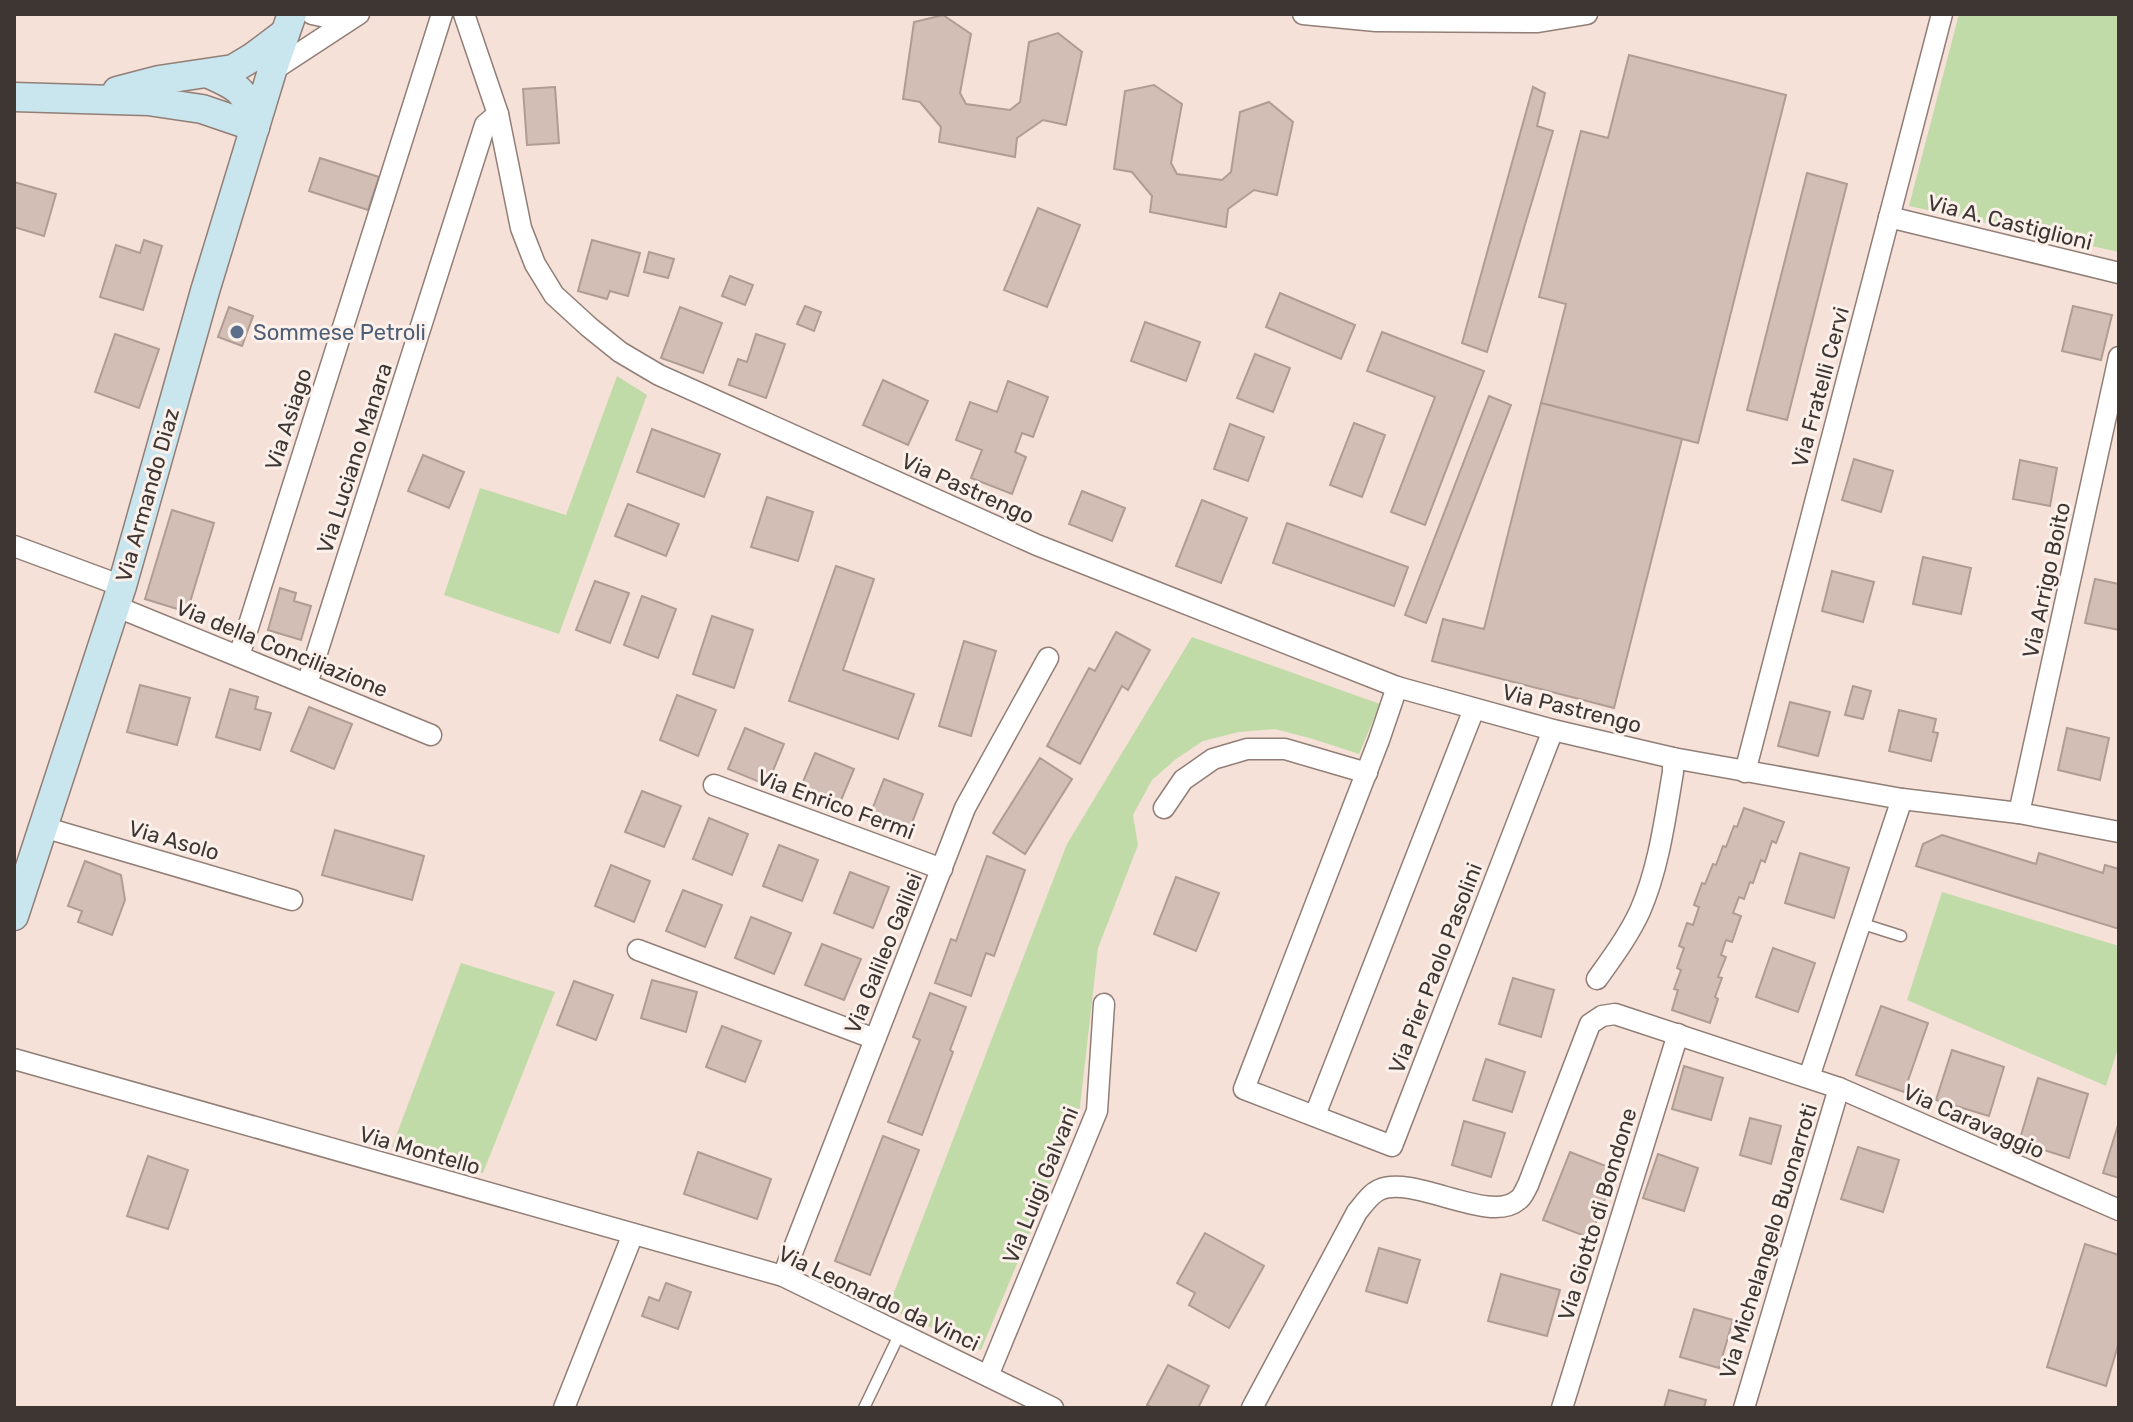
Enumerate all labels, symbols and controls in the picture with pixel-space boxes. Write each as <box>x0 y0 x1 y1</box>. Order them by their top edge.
street label: Via A. Castiglioni <box>1924 189 2095 256</box>
street label: Via Fratelli Cervi <box>1786 304 1855 470</box>
place label: Sommese Petroli <box>253 319 426 346</box>
marker: Sommese Petroli <box>228 323 246 341</box>
street label: Via Luciano Manara <box>311 359 398 557</box>
street label: Via Asiago <box>259 365 318 474</box>
street label: Via Armando Diaz <box>110 405 185 585</box>
street label: Via Pastrengo <box>897 447 1038 530</box>
street label: Via Arrigo Boito <box>2017 500 2076 660</box>
street label: Via della Conciliazione <box>172 594 392 703</box>
street label: Via Pastrengo <box>1499 678 1644 739</box>
street label: Via Enrico Fermi <box>753 763 918 846</box>
street label: Via Asolo <box>125 815 222 866</box>
street label: Via Pier Paolo Pasolini <box>1383 859 1488 1077</box>
street label: Via Galileo Galilei <box>839 869 928 1038</box>
street label: Via Caravaggio <box>1899 1078 2049 1165</box>
street label: Via Michelangelo Buonarroti <box>1714 1100 1823 1382</box>
street label: Via Luigi Galvani <box>997 1103 1084 1268</box>
street label: Via Giotto di Bondone <box>1552 1104 1643 1324</box>
street label: Via Montello <box>356 1120 484 1181</box>
street label: Via Leonardo da Vinci <box>774 1240 984 1357</box>

